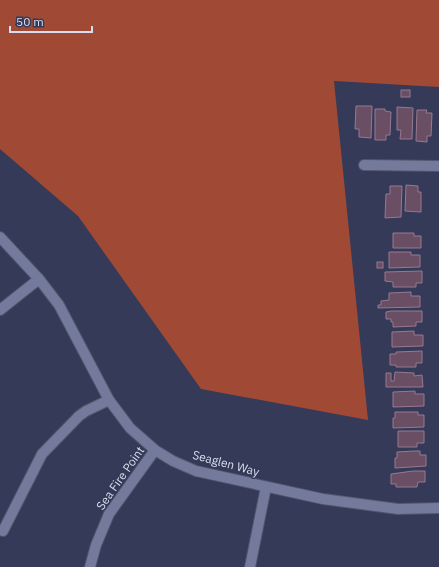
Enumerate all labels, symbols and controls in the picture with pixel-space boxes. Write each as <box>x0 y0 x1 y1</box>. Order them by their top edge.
scale bar <box>10 8 92 34</box>
text: 50 m <box>16 14 44 29</box>
street label: Sea Fire Point <box>93 443 147 513</box>
street label: Seaglen Way <box>191 447 261 479</box>

